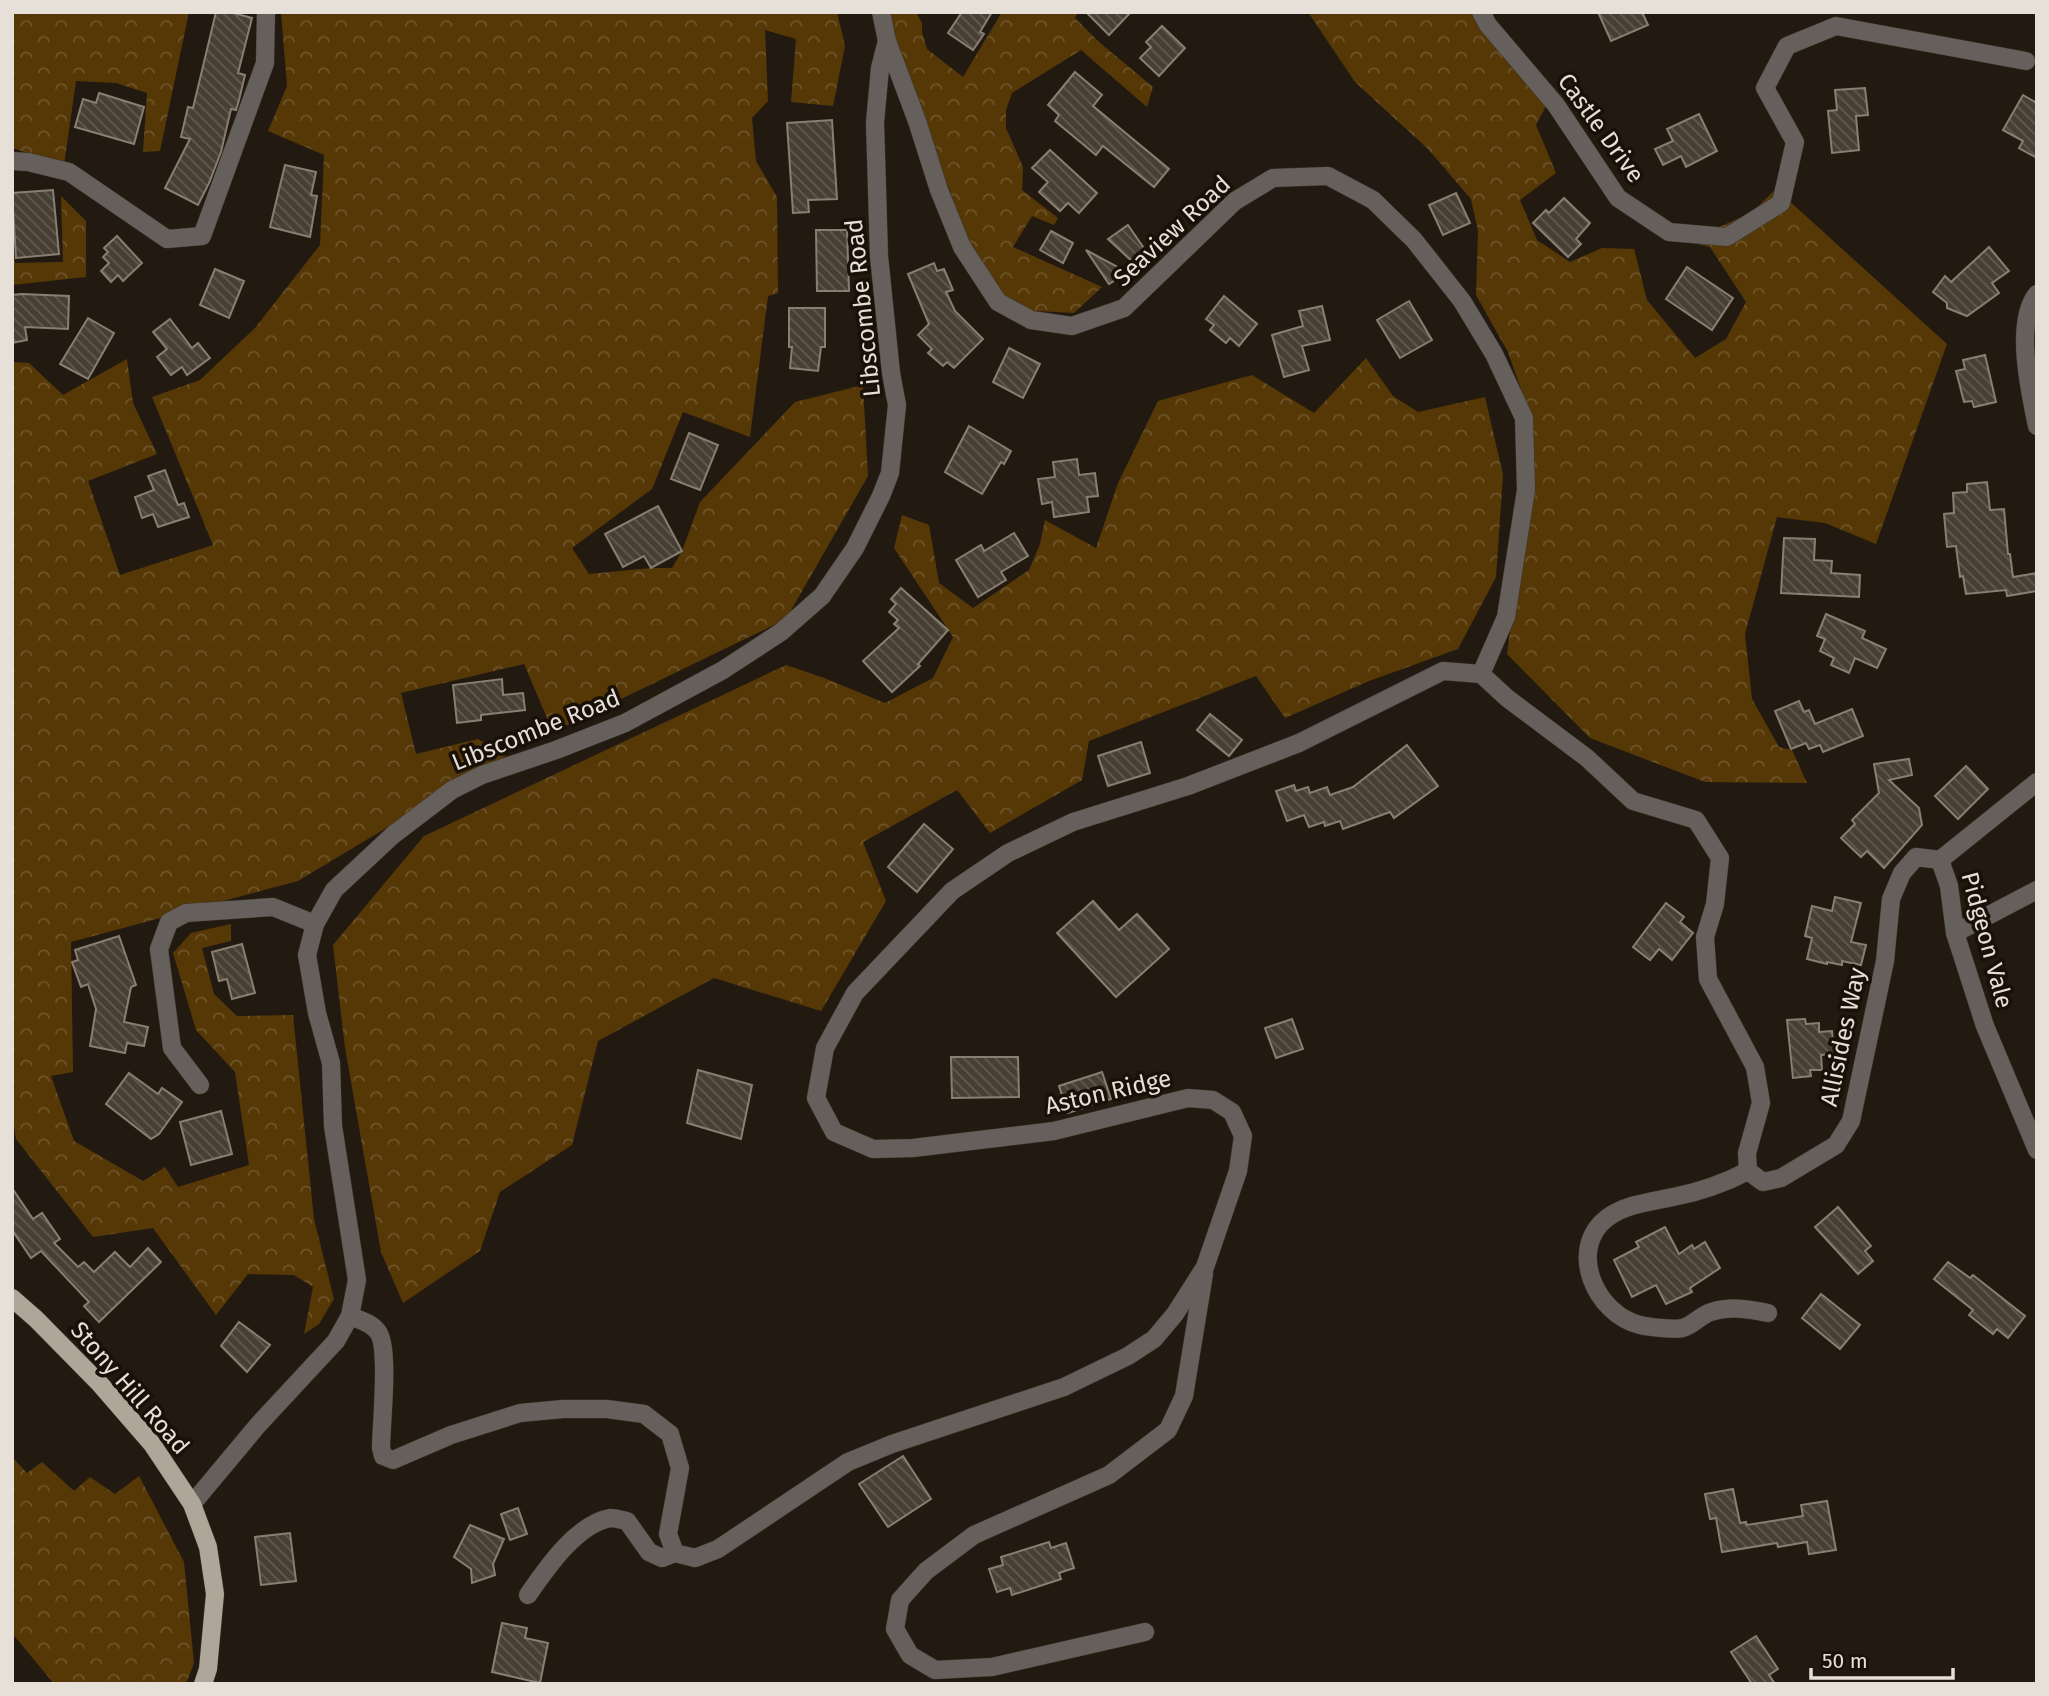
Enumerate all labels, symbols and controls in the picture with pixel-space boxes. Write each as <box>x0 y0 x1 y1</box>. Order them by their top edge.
street label: Castle Drive <box>1552 68 1650 188</box>
street label: Seaview Road <box>1108 170 1236 292</box>
street label: Libscombe Road <box>840 218 886 398</box>
street label: Libscombe Road <box>448 684 624 776</box>
street label: Pidgeon Vale <box>1955 869 2019 1011</box>
street label: Allisides Way <box>1815 965 1871 1109</box>
street label: Aston Ridge <box>1042 1064 1174 1120</box>
street label: Stony Hill Road <box>65 1316 195 1460</box>
scale bar <box>1811 1636 1953 1680</box>
text: 50 m <box>1822 1648 1868 1674</box>

